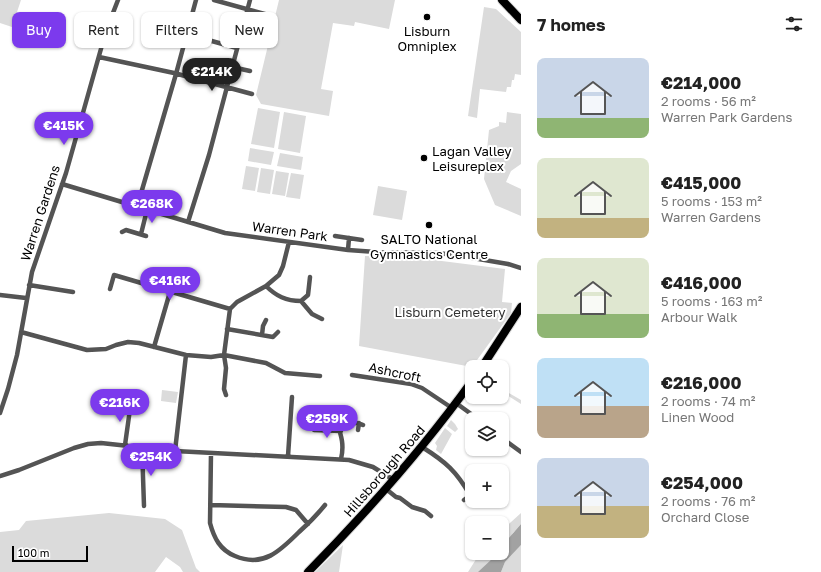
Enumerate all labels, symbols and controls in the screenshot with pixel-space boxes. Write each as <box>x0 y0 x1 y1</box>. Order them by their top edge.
chip: Buy <box>12 12 66 48</box>
chip: Rent <box>74 12 133 48</box>
chip: Filters <box>141 12 212 48</box>
chip: New <box>220 12 278 48</box>
marker: Lisburn Omniplex <box>422 12 432 22</box>
icon: filters <box>783 13 805 35</box>
text: 7 homes <box>537 14 605 35</box>
place label: Lisburn Omniplex <box>397 23 457 54</box>
pin: €214K <box>184 58 240 92</box>
text: €214K <box>191 63 233 79</box>
text: €214,000 <box>661 72 741 93</box>
icon: home <box>569 74 617 122</box>
text: 2 rooms · 56 m² <box>661 93 756 109</box>
text: Warren Park Gardens <box>661 109 792 125</box>
pin: €415K <box>36 112 92 146</box>
text: €415K <box>43 117 85 133</box>
place label: Lagan Valley Leisureplex <box>432 143 512 174</box>
marker: Lagan Valley Leisureplex <box>419 153 429 163</box>
street label: Warren Gardens <box>17 163 63 263</box>
text: €415,000 <box>661 172 741 193</box>
icon: home <box>569 174 617 222</box>
pin: €268K <box>124 190 180 224</box>
text: 5 rooms · 153 m² <box>661 193 762 209</box>
text: €268K <box>130 195 174 211</box>
text: Warren Gardens <box>661 209 761 225</box>
street label: Warren Park <box>251 218 330 244</box>
marker: SALTO National Gymnastics Centre <box>424 220 434 230</box>
place label: SALTO National Gymnastics Centre <box>370 231 488 262</box>
pin: €416K <box>142 267 198 301</box>
text: €416K <box>149 272 191 288</box>
text: €416,000 <box>661 272 742 293</box>
icon: home <box>569 274 617 322</box>
text: 5 rooms · 163 m² <box>661 293 762 309</box>
park label: Lisburn Cemetery <box>395 304 506 320</box>
text: Arbour Walk <box>661 309 738 325</box>
street label: Ashcroft <box>367 359 423 385</box>
map controls <box>465 360 509 560</box>
button: locate <box>465 360 509 404</box>
text: €216,000 <box>661 372 742 393</box>
icon: home <box>569 374 617 422</box>
pin: €216K <box>92 389 148 423</box>
text: 2 rooms · 74 m² <box>661 393 755 409</box>
text: €216K <box>99 394 141 410</box>
pin: €259K <box>299 405 355 439</box>
text: Linen Wood <box>661 409 734 425</box>
text: €259K <box>306 410 348 426</box>
button: layers <box>465 412 509 456</box>
street label: Hillsborough Road <box>340 422 428 520</box>
pin: €254K <box>123 443 179 477</box>
text: €254K <box>130 448 172 464</box>
button: + <box>465 464 509 508</box>
text: €254,000 <box>661 472 743 493</box>
icon: home <box>569 474 617 522</box>
text: 2 rooms · 76 m² <box>661 493 755 509</box>
text: Orchard Close <box>661 509 749 525</box>
button: − <box>465 516 509 560</box>
scale bar <box>12 544 88 563</box>
text: 100 m <box>18 546 49 559</box>

